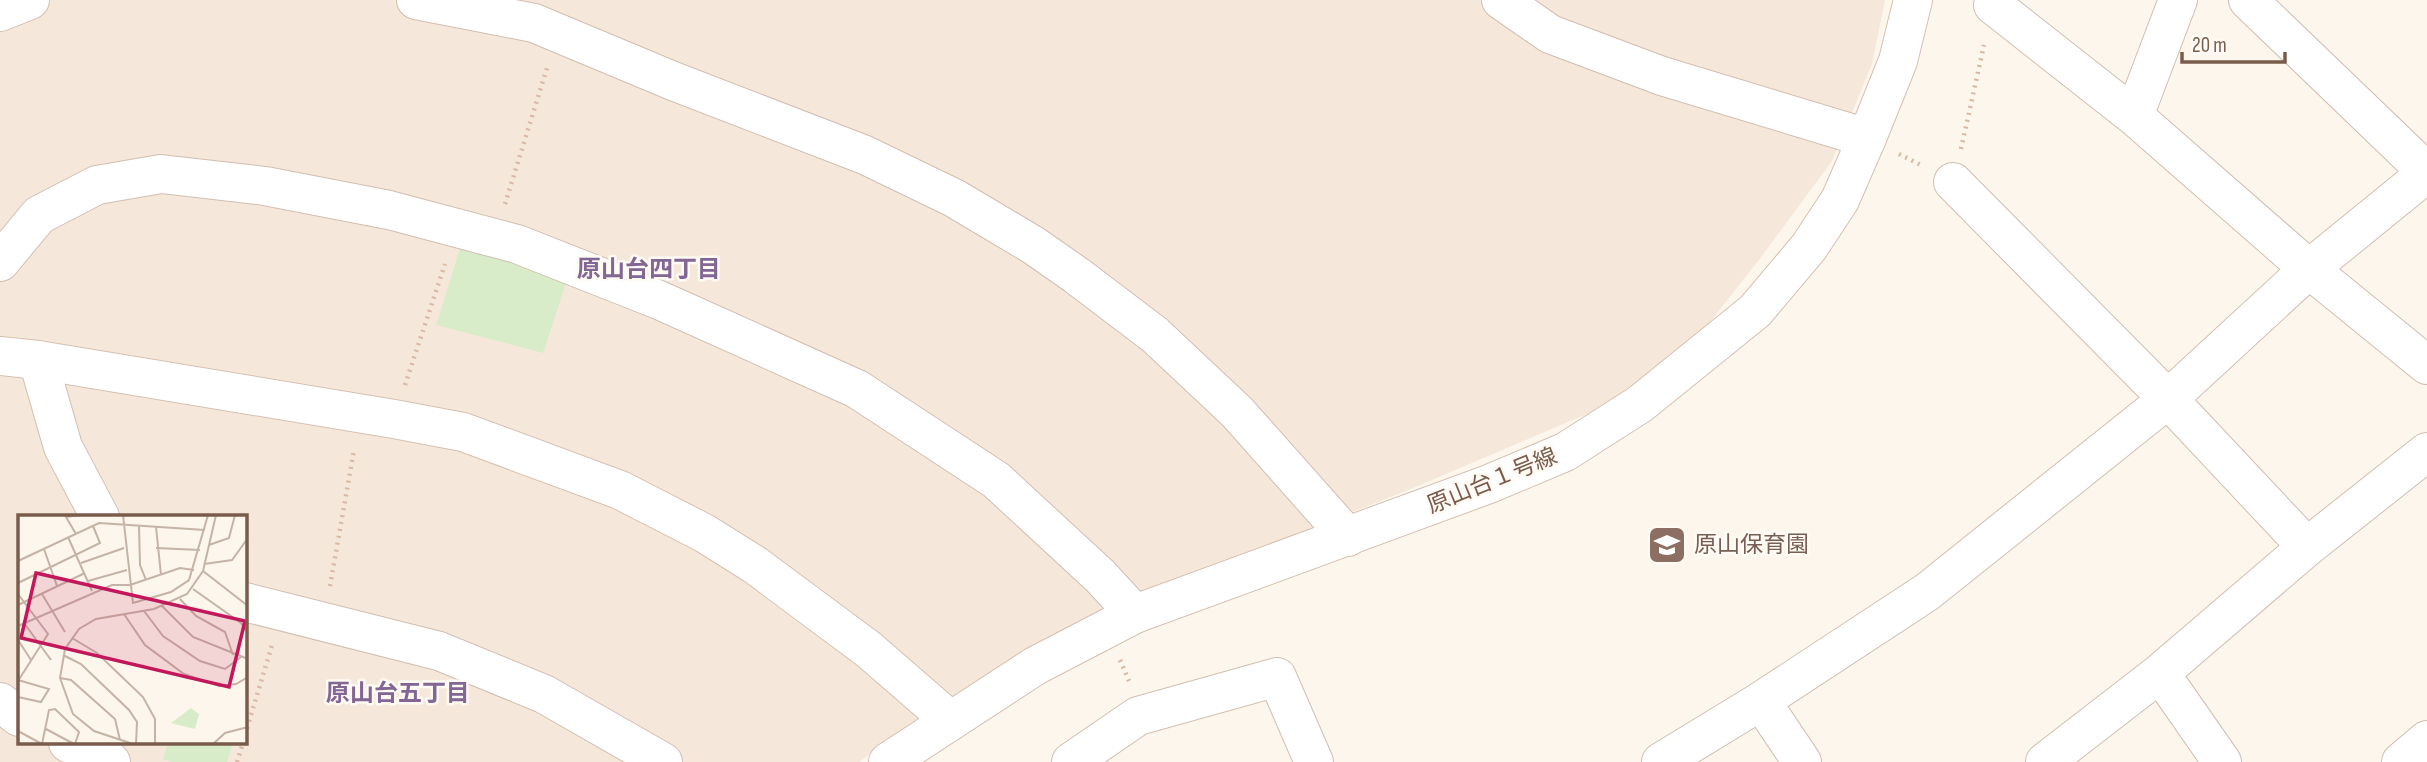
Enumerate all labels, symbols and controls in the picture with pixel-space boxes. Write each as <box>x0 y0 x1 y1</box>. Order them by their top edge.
scale bar <box>2182 21 2285 65</box>
text: 20 m <box>2192 33 2227 58</box>
district label: 原山台四丁目 <box>577 255 721 284</box>
street label: 原山台１号線 <box>1423 442 1561 520</box>
inset map <box>18 515 247 744</box>
school or university icon: 原山保育園 <box>1646 524 1688 566</box>
place label: 原山保育園 <box>1694 531 1809 559</box>
district label: 原山台五丁目 <box>326 679 470 708</box>

